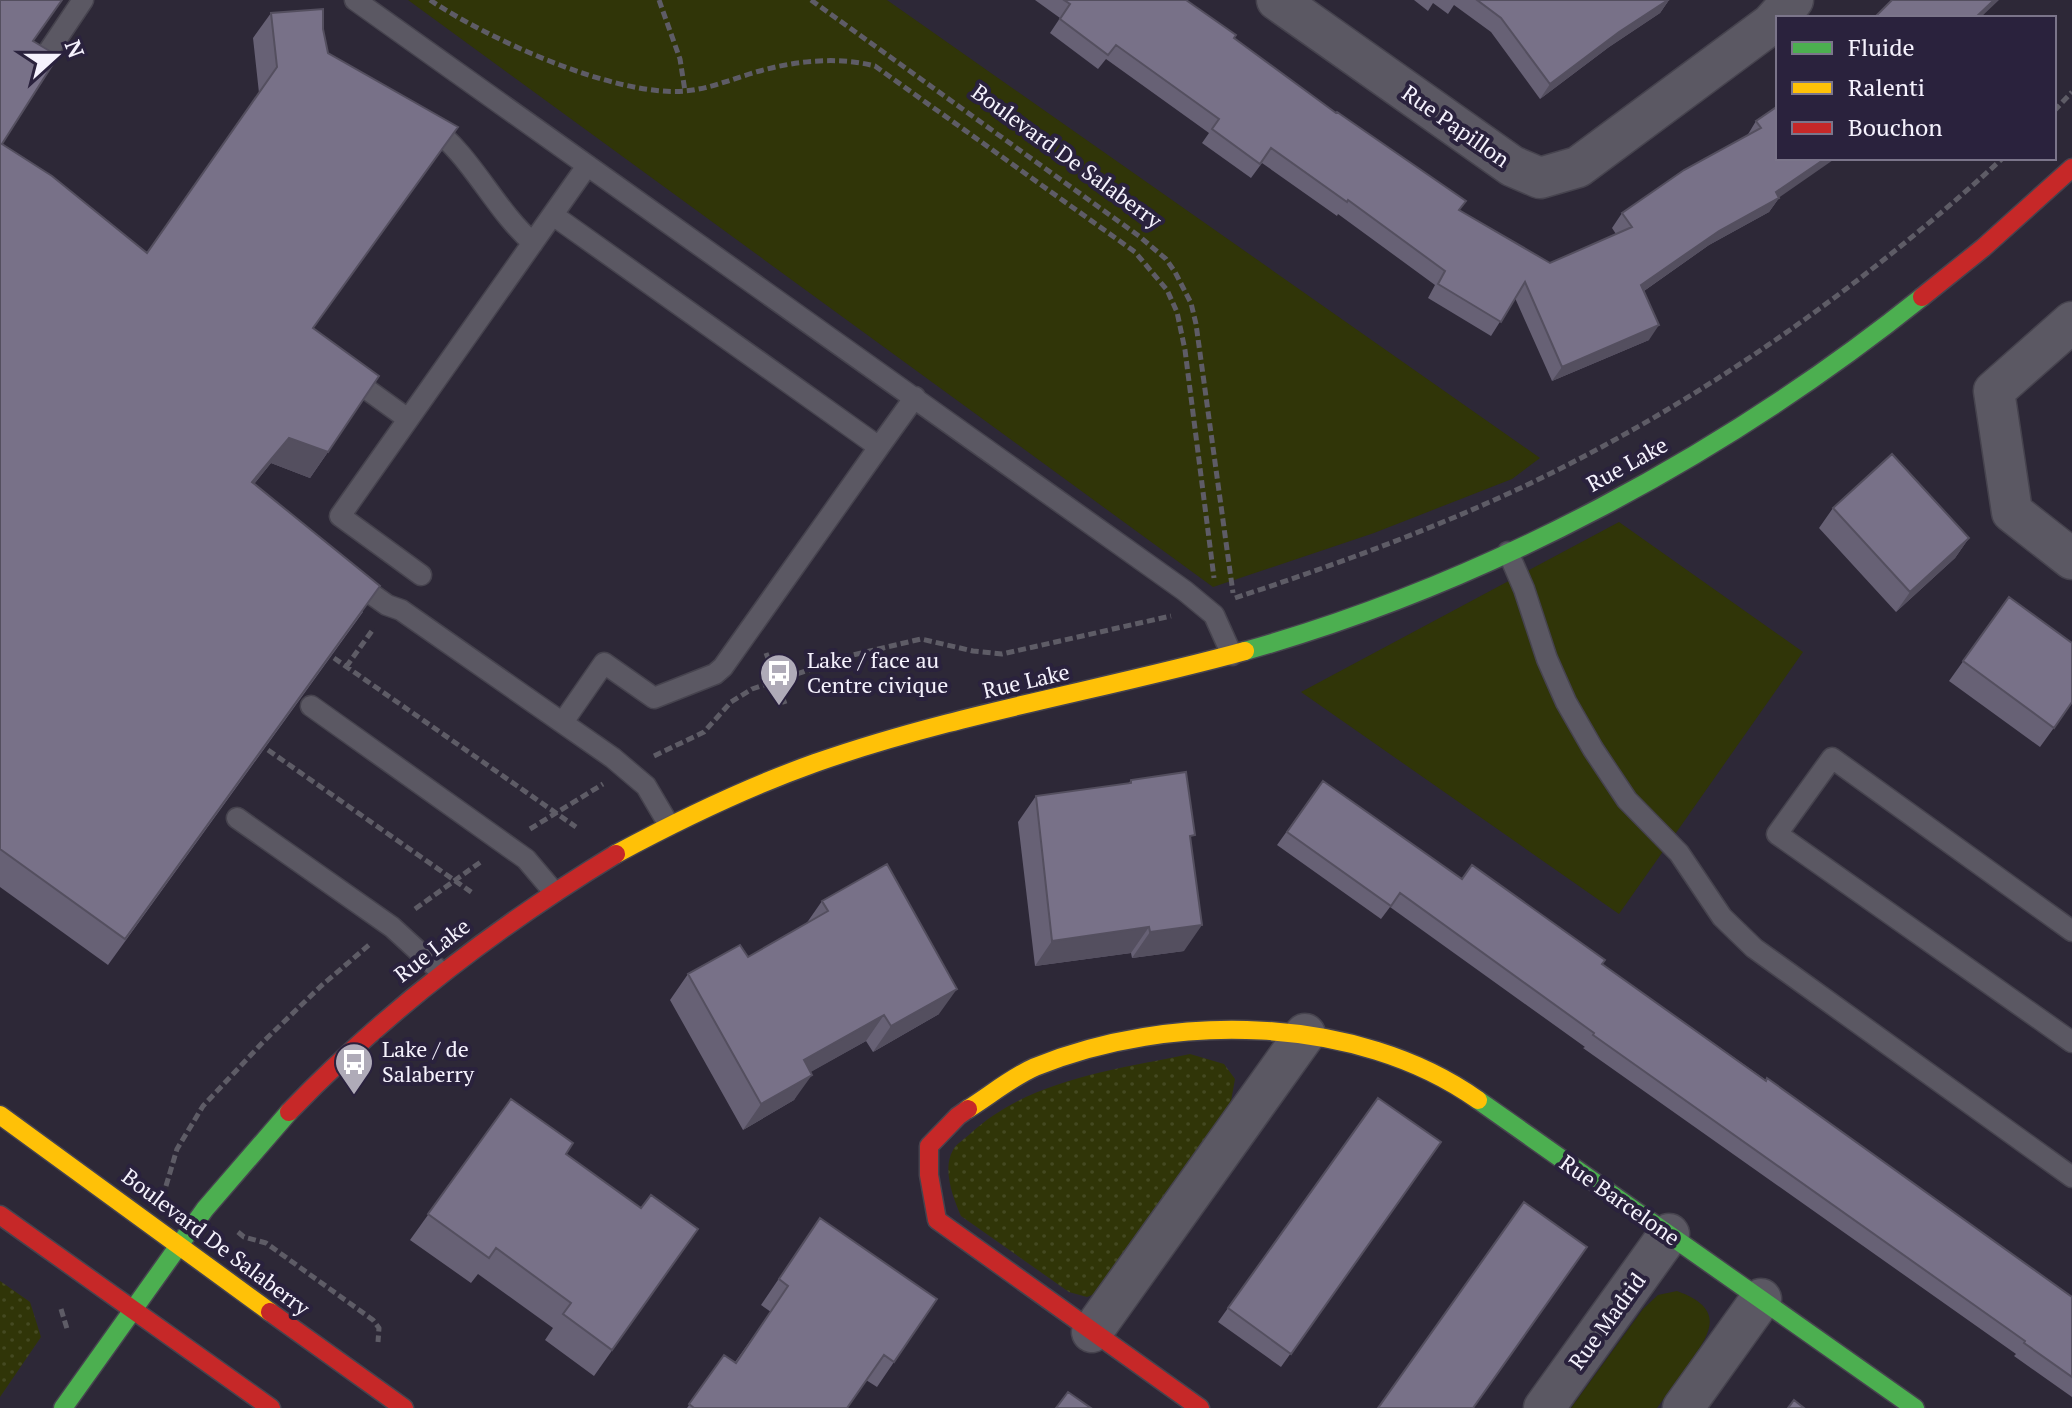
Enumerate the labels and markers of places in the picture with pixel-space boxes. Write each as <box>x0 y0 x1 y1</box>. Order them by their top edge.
place label: Lake / face au Centre civique <box>807 645 948 699</box>
bus stop icon: Lake / face au Centre civique <box>758 652 800 707</box>
place label: Lake / de Salaberry <box>382 1034 475 1088</box>
bus stop icon: Lake / de Salaberry <box>333 1041 375 1096</box>

